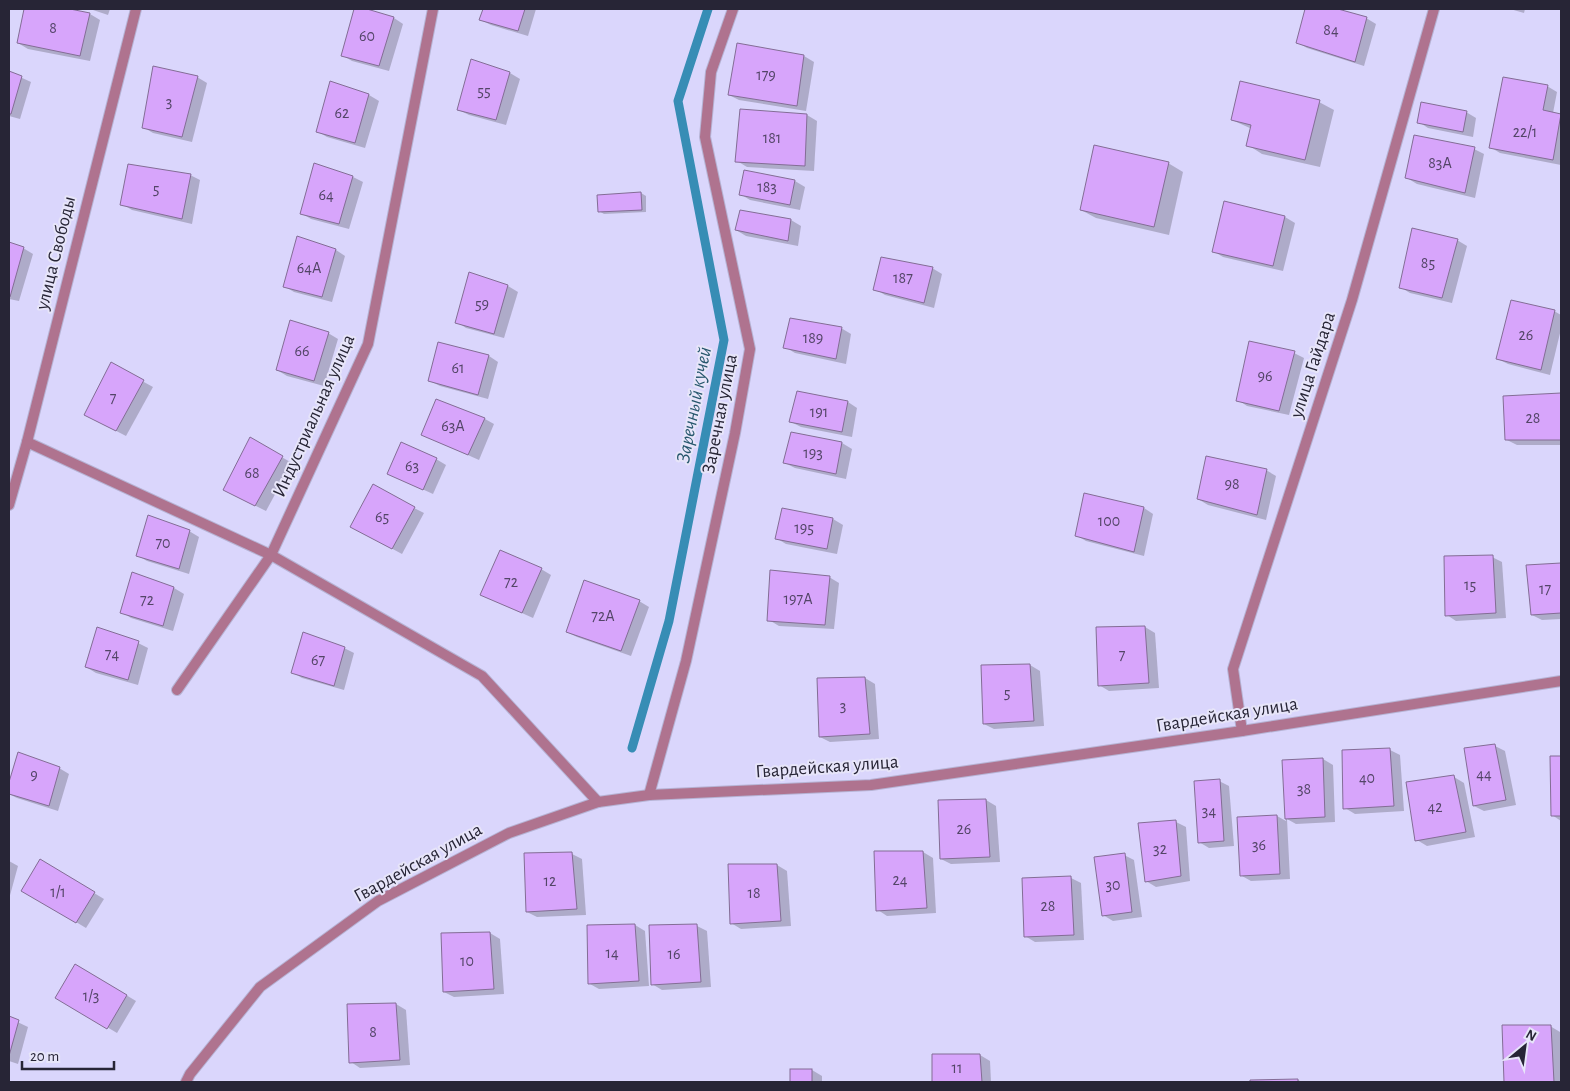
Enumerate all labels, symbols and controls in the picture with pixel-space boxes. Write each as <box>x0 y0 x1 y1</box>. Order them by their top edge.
house number: 8 <box>49 20 57 36</box>
house number: 84 <box>1323 22 1339 38</box>
house number: 60 <box>359 28 375 44</box>
house number: 179 <box>756 67 776 83</box>
house number: 55 <box>477 83 491 99</box>
house number: 3 <box>166 94 172 110</box>
house number: 62 <box>335 105 349 121</box>
house number: 22/1 <box>1513 124 1537 140</box>
house number: 181 <box>763 130 781 146</box>
house number: 83А <box>1428 155 1452 171</box>
house number: 183 <box>757 179 777 195</box>
house number: 5 <box>153 181 159 197</box>
house number: 64 <box>318 187 334 203</box>
street label: улица Свободы <box>32 194 79 313</box>
house number: 85 <box>1421 255 1435 271</box>
house number: 64А <box>297 260 322 276</box>
house number: 187 <box>893 270 913 286</box>
house number: 59 <box>475 296 489 312</box>
street label: улица Гайдара <box>1287 309 1339 421</box>
house number: 26 <box>1519 327 1533 343</box>
house number: 189 <box>803 330 823 346</box>
street label: Индустриальная улица <box>270 332 359 500</box>
house number: 66 <box>294 343 310 359</box>
water label: Заречный кучей <box>673 345 715 465</box>
street label: Заречная улица <box>699 352 741 475</box>
house number: 61 <box>451 360 465 376</box>
house number: 96 <box>1257 368 1273 384</box>
house number: 7 <box>110 390 117 406</box>
house number: 191 <box>810 404 828 420</box>
house number: 28 <box>1526 410 1540 426</box>
house number: 63А <box>441 418 465 434</box>
house number: 193 <box>803 445 823 461</box>
house number: 63 <box>405 458 419 474</box>
house number: 68 <box>244 465 260 481</box>
house number: 98 <box>1224 476 1240 492</box>
house number: 65 <box>375 509 389 525</box>
house number: 100 <box>1098 513 1120 529</box>
house number: 195 <box>794 520 814 536</box>
house number: 70 <box>155 535 171 551</box>
house number: 72 <box>504 574 518 590</box>
house number: 15 <box>1464 577 1476 593</box>
house number: 17 <box>1539 581 1551 597</box>
house number: 197А <box>783 591 813 607</box>
house number: 72 <box>140 592 154 608</box>
house number: 72А <box>591 608 615 624</box>
house number: 74 <box>105 646 119 662</box>
house number: 7 <box>1119 647 1126 663</box>
house number: 67 <box>311 652 325 668</box>
house number: 5 <box>1004 685 1010 701</box>
street label: Гвардейская улица <box>1155 694 1300 736</box>
house number: 3 <box>840 698 846 714</box>
street label: Гвардейская улица <box>755 752 900 781</box>
house number: 44 <box>1476 766 1492 782</box>
house number: 9 <box>30 767 38 783</box>
house number: 40 <box>1359 770 1375 786</box>
house number: 38 <box>1297 781 1311 797</box>
house number: 42 <box>1428 799 1442 815</box>
house number: 34 <box>1202 803 1216 819</box>
street label: Гвардейская улица <box>351 820 486 906</box>
house number: 26 <box>957 821 971 837</box>
house number: 36 <box>1252 837 1266 853</box>
house number: 32 <box>1153 841 1167 857</box>
house number: 24 <box>893 872 908 888</box>
house number: 12 <box>544 873 556 889</box>
house number: 30 <box>1105 877 1121 893</box>
house number: 1/1 <box>50 884 66 900</box>
house number: 18 <box>747 885 761 901</box>
house number: 28 <box>1041 898 1055 914</box>
house number: 14 <box>605 945 619 961</box>
house number: 16 <box>667 946 681 962</box>
house number: 10 <box>460 953 474 969</box>
house number: 1/3 <box>83 988 99 1004</box>
north arrow <box>1500 1021 1550 1071</box>
house number: 8 <box>369 1024 377 1040</box>
text: N <box>1523 1027 1538 1044</box>
scale bar <box>22 1038 115 1070</box>
text: 20 m <box>30 1049 59 1064</box>
house number: 11 <box>951 1060 963 1076</box>

